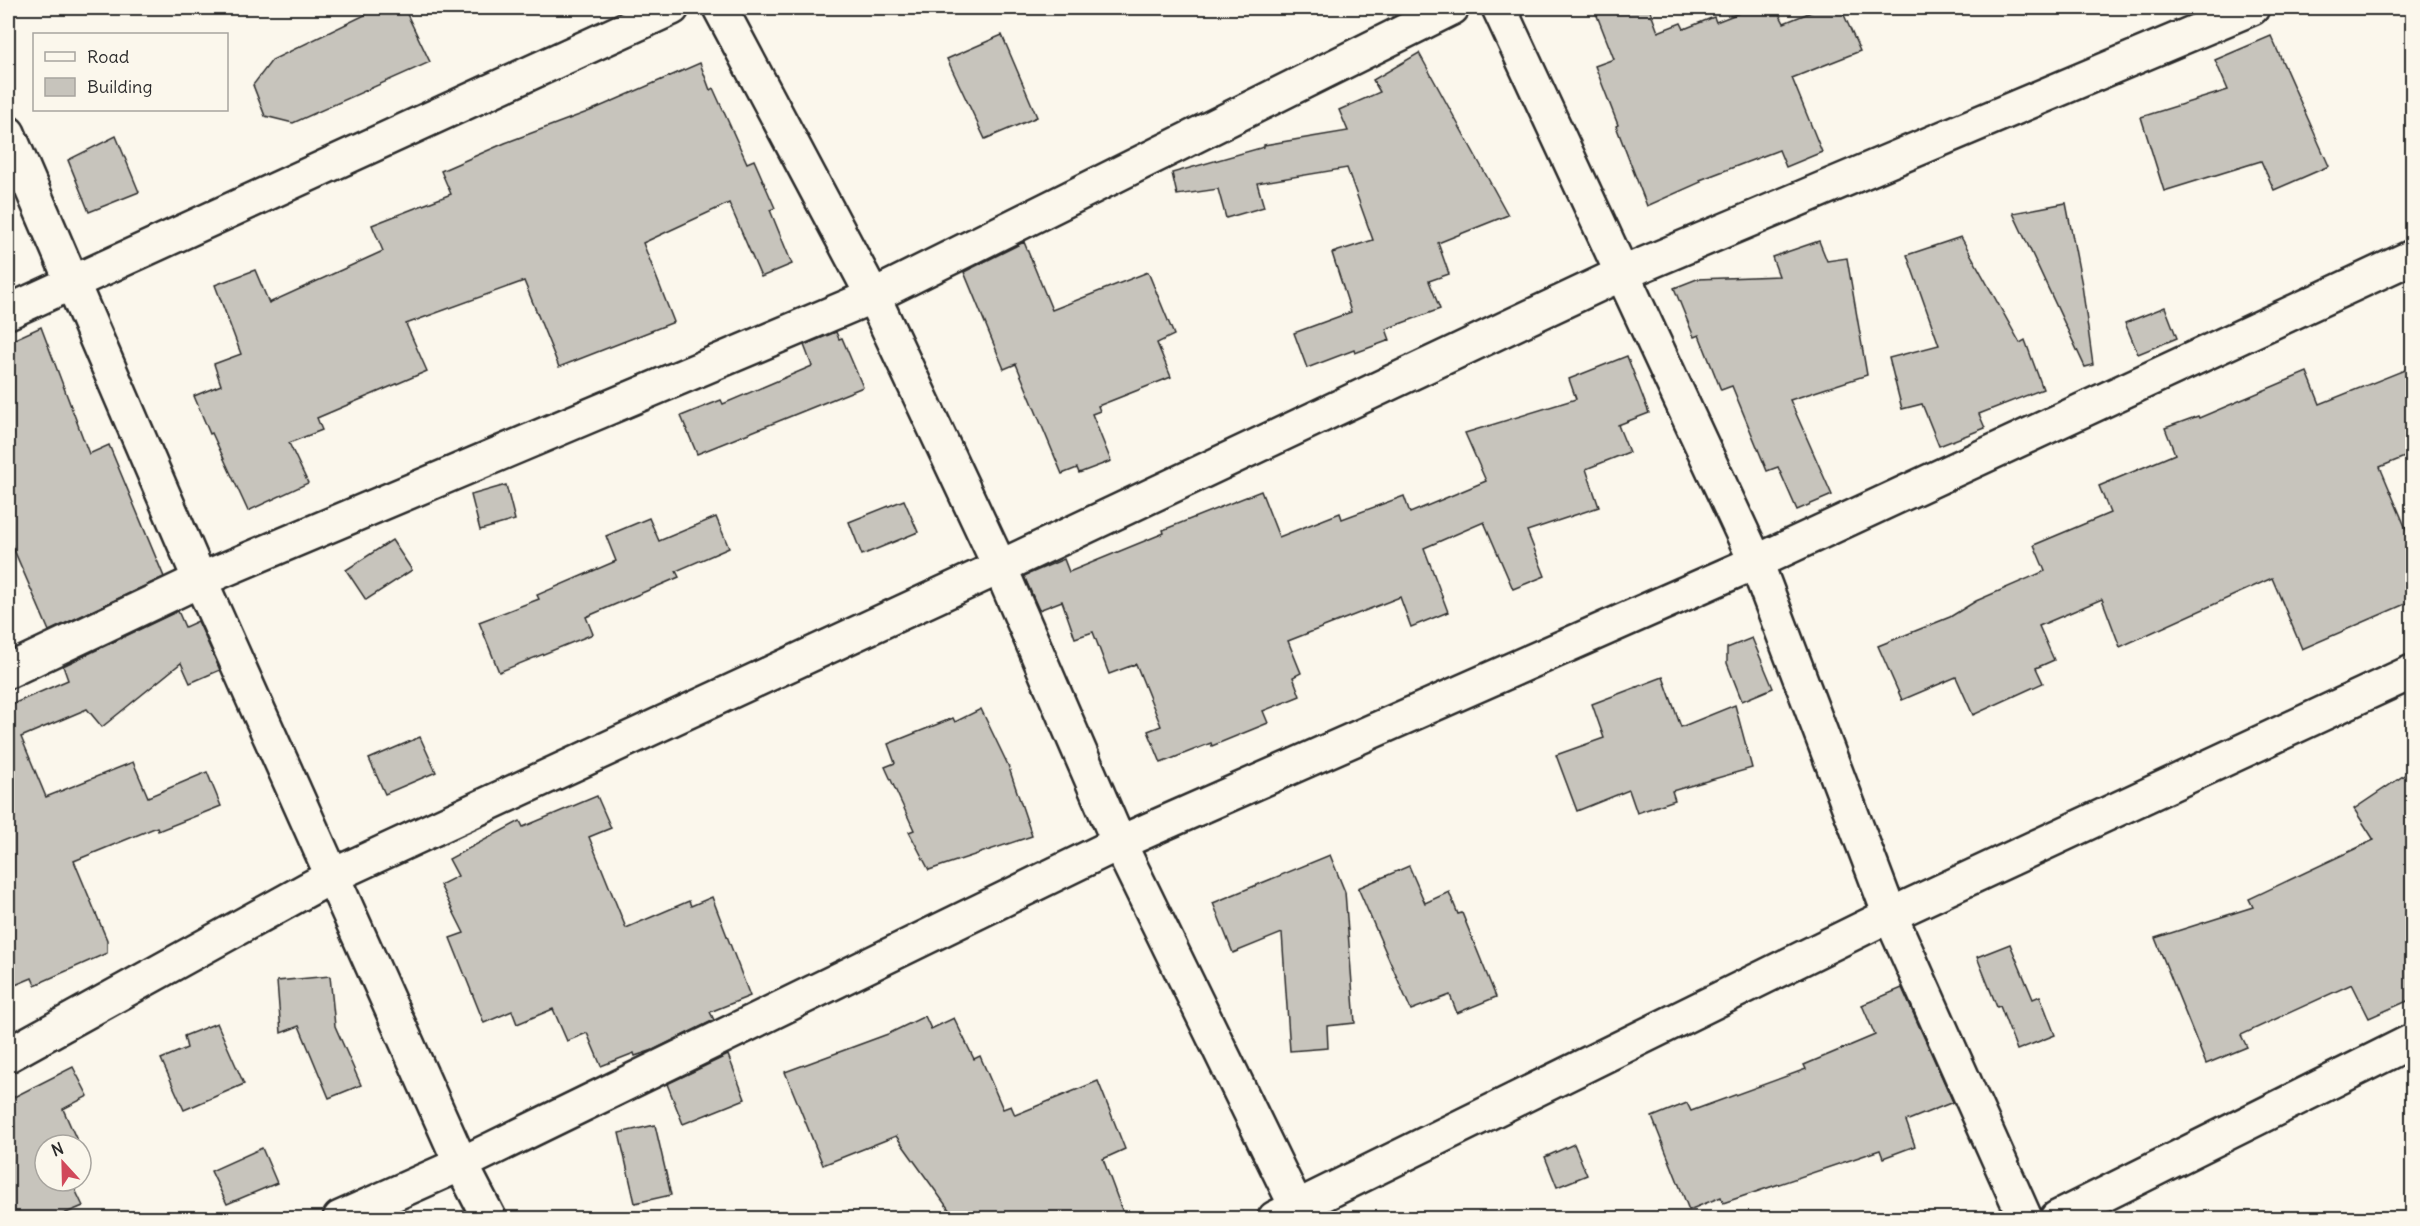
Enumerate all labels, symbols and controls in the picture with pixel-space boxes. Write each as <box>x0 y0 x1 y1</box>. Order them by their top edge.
legend <box>33 33 228 111</box>
text: Road <box>87 45 130 68</box>
text: Building <box>87 75 152 98</box>
north arrow <box>33 1133 93 1193</box>
text: N <box>49 1138 66 1160</box>

